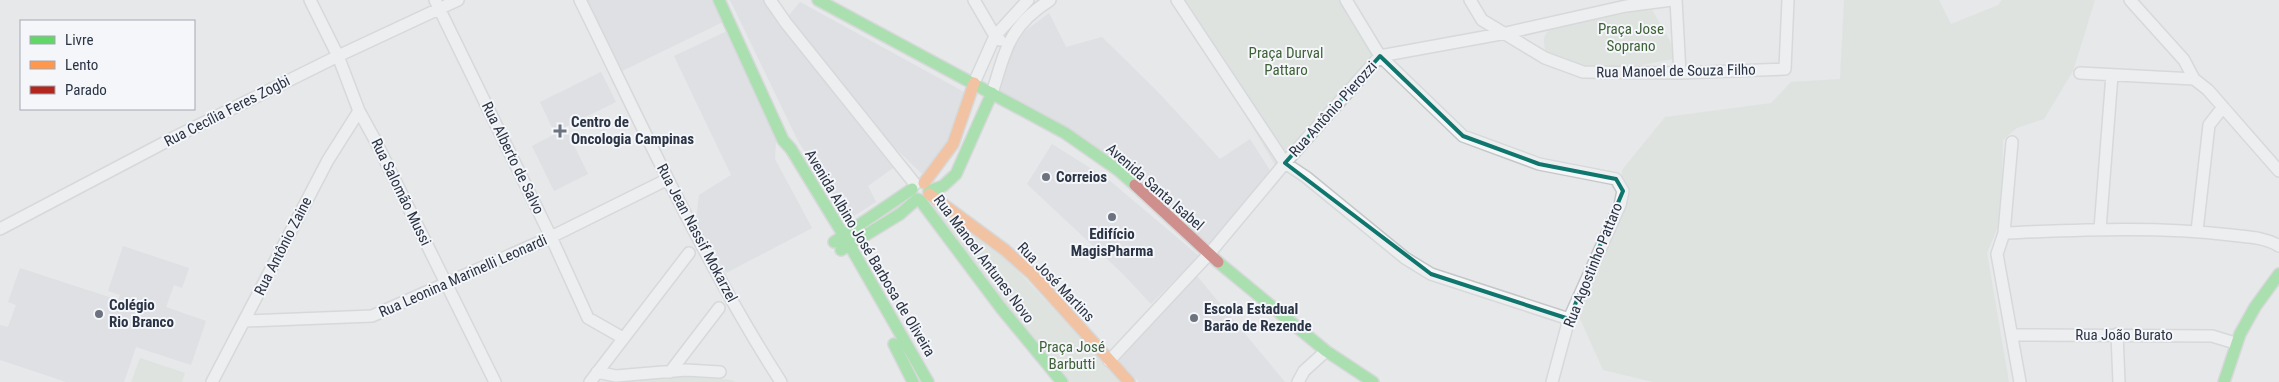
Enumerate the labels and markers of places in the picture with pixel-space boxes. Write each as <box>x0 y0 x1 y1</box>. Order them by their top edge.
place label: Centro de Oncologia Campinas <box>571 113 694 148</box>
marker: Centro de Oncologia Campinas <box>553 124 567 138</box>
place label: Correios <box>1056 168 1107 186</box>
marker: Correios <box>1040 171 1052 183</box>
marker: Edifício MagisPharma <box>1106 211 1118 223</box>
place label: Edifício MagisPharma <box>1071 225 1153 260</box>
place label: Colégio Rio Branco <box>109 296 174 331</box>
place label: Escola Estadual Barão de Rezende <box>1204 300 1312 335</box>
marker: Colégio Rio Branco <box>93 308 105 320</box>
marker: Escola Estadual Barão de Rezende <box>1188 312 1200 324</box>

